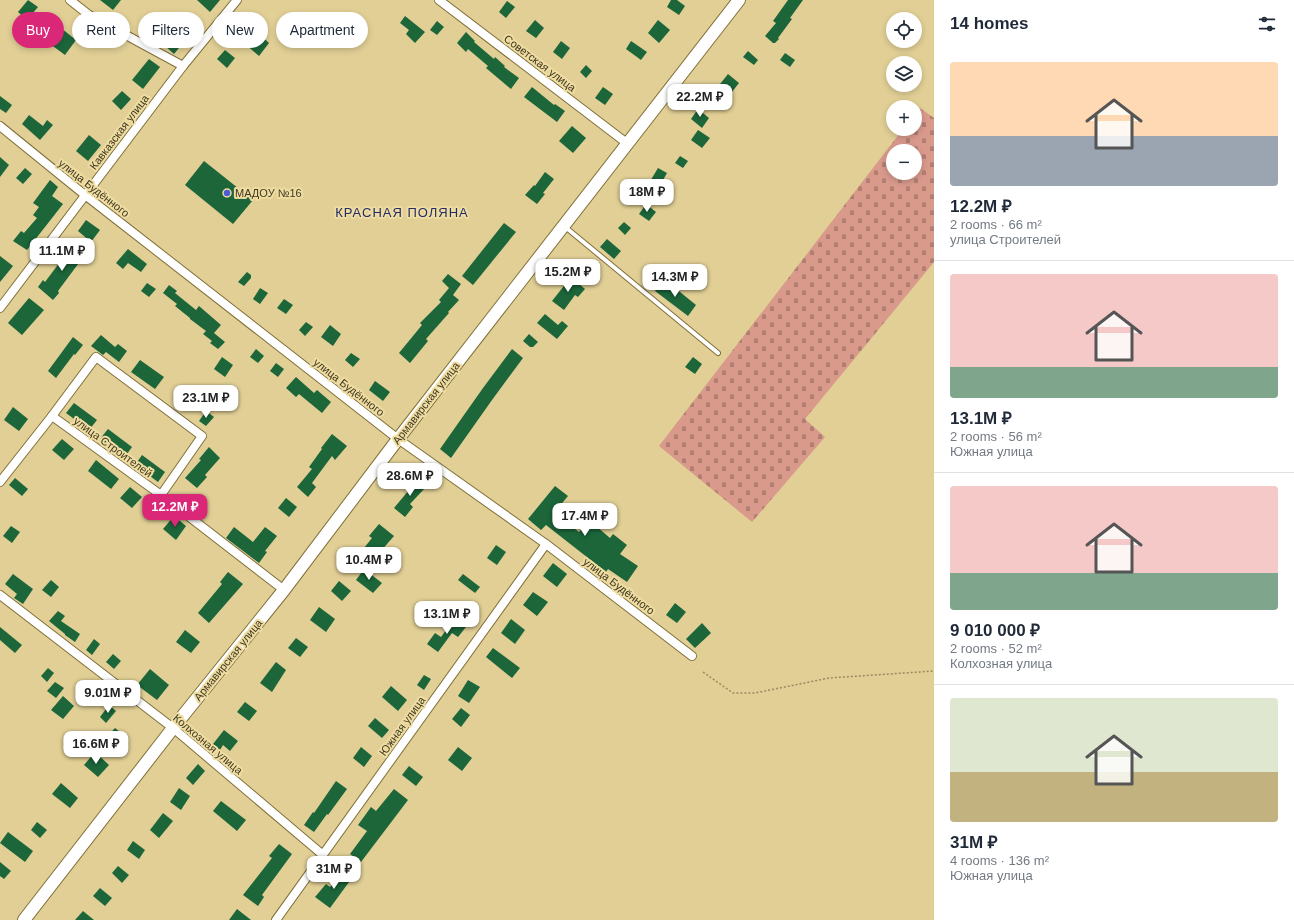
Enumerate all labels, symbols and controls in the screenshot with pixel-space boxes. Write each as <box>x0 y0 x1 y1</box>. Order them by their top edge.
chip: Buy <box>12 12 64 48</box>
chip: Rent <box>72 12 130 48</box>
chip: Filters <box>138 12 204 48</box>
chip: New <box>212 12 268 48</box>
chip: Apartment <box>276 12 368 48</box>
map controls <box>886 12 922 180</box>
button: locate <box>886 12 922 48</box>
icon: filters <box>1256 13 1278 35</box>
text: 14 homes <box>950 14 1028 33</box>
street label: Советская улица <box>502 32 579 94</box>
button: layers <box>886 56 922 92</box>
pin: 22.2M ₽ <box>663 84 737 118</box>
icon: home <box>1078 88 1150 160</box>
text: 22.2M ₽ <box>676 89 724 104</box>
street label: Кавказская улица <box>87 92 151 172</box>
button: + <box>886 100 922 136</box>
button: − <box>886 144 922 180</box>
street label: улица Будённого <box>56 157 132 219</box>
pin: 18M ₽ <box>619 179 675 213</box>
text: 18M ₽ <box>629 184 665 199</box>
place label: МАДОУ №16 <box>235 187 302 199</box>
marker: МАДОУ №16 <box>222 188 232 198</box>
text: 12.2M ₽ <box>950 197 1012 216</box>
district label: КРАСНАЯ ПОЛЯНА <box>335 205 469 220</box>
text: 2 rooms · 66 m² <box>950 217 1042 232</box>
text: улица Строителей <box>950 232 1061 247</box>
pin: 11.1M ₽ <box>25 238 99 272</box>
text: 11.1M ₽ <box>39 243 85 258</box>
pin: 15.2M ₽ <box>531 259 605 293</box>
text: 15.2M ₽ <box>544 264 592 279</box>
pin: 14.3M ₽ <box>638 264 712 298</box>
text: 14.3M ₽ <box>651 269 699 284</box>
icon: home <box>1078 300 1150 372</box>
street label: улица Будённого <box>311 356 387 418</box>
street label: Армавирская улица <box>390 359 462 447</box>
pin: 23.1M ₽ <box>169 385 243 419</box>
text: 23.1M ₽ <box>182 390 230 405</box>
text: 13.1M ₽ <box>950 409 1012 428</box>
street label: улица Строителей <box>71 415 155 479</box>
text: 2 rooms · 56 m² <box>950 429 1042 444</box>
text: Южная улица <box>950 444 1033 459</box>
pin: 28.6M ₽ <box>373 463 447 497</box>
text: 28.6M ₽ <box>386 468 434 483</box>
pin: 12.2M ₽ <box>138 494 212 528</box>
text: 12.2M ₽ <box>151 499 199 514</box>
pin: 17.4M ₽ <box>548 503 622 537</box>
text: 17.4M ₽ <box>561 508 609 523</box>
icon: home <box>1078 512 1150 584</box>
pin: 10.4M ₽ <box>332 547 406 581</box>
text: 10.4M ₽ <box>345 552 393 567</box>
street label: улица Будённого <box>581 555 657 617</box>
pin: 13.1M ₽ <box>410 601 484 635</box>
text: 13.1M ₽ <box>423 606 471 621</box>
street label: Армавирская улица <box>192 616 265 703</box>
text: 9 010 000 ₽ <box>950 621 1040 640</box>
text: 2 rooms · 52 m² <box>950 641 1042 656</box>
text: Колхозная улица <box>950 656 1052 671</box>
pin: 9.01M ₽ <box>71 680 145 714</box>
text: 9.01M ₽ <box>84 685 132 700</box>
street label: Южная улица <box>377 693 428 758</box>
street label: Колхозная улица <box>171 712 246 777</box>
icon: home <box>1078 724 1150 796</box>
pin: 16.6M ₽ <box>59 731 133 765</box>
text: 16.6M ₽ <box>72 736 120 751</box>
text: 31M ₽ <box>950 833 998 852</box>
text: 4 rooms · 136 m² <box>950 853 1049 868</box>
pin: 31M ₽ <box>306 856 362 890</box>
text: 31M ₽ <box>316 861 352 876</box>
text: Южная улица <box>950 868 1033 883</box>

